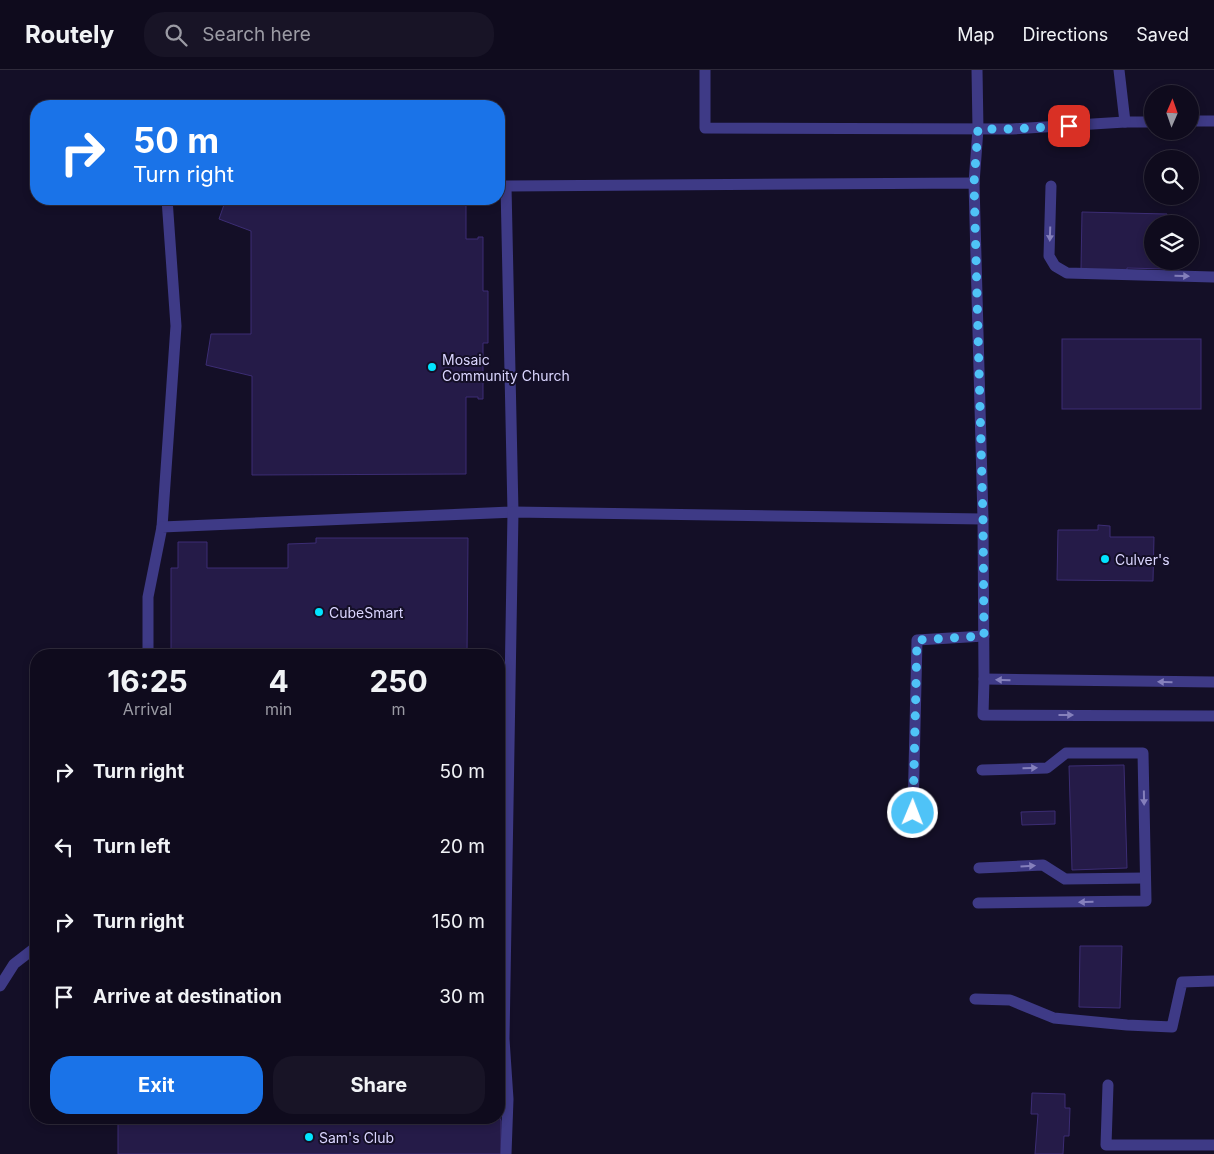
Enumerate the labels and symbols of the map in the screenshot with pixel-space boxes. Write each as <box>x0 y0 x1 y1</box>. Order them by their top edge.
north arrow <box>1144 85 1199 140</box>
pin <box>1048 105 1090 147</box>
one-way arrow <box>1045 227 1053 243</box>
one-way arrow <box>1174 273 1190 281</box>
place label: Mosaic Community Church <box>442 351 570 384</box>
marker: Mosaic Community Church <box>426 361 438 373</box>
place label: Culver's <box>1115 551 1170 568</box>
marker: Culver's <box>1099 553 1111 565</box>
place label: CubeSmart <box>329 604 404 621</box>
marker: CubeSmart <box>313 606 325 618</box>
one-way arrow <box>995 675 1011 683</box>
one-way arrow <box>1157 677 1173 685</box>
one-way arrow <box>1059 711 1075 719</box>
one-way arrow <box>1023 764 1039 772</box>
position arrow <box>886 786 938 838</box>
one-way arrow <box>1140 790 1148 806</box>
one-way arrow <box>1020 861 1036 869</box>
one-way arrow <box>1078 898 1094 906</box>
place label: Sam's Club <box>319 1129 394 1146</box>
marker: Sam's Club <box>303 1131 315 1143</box>

